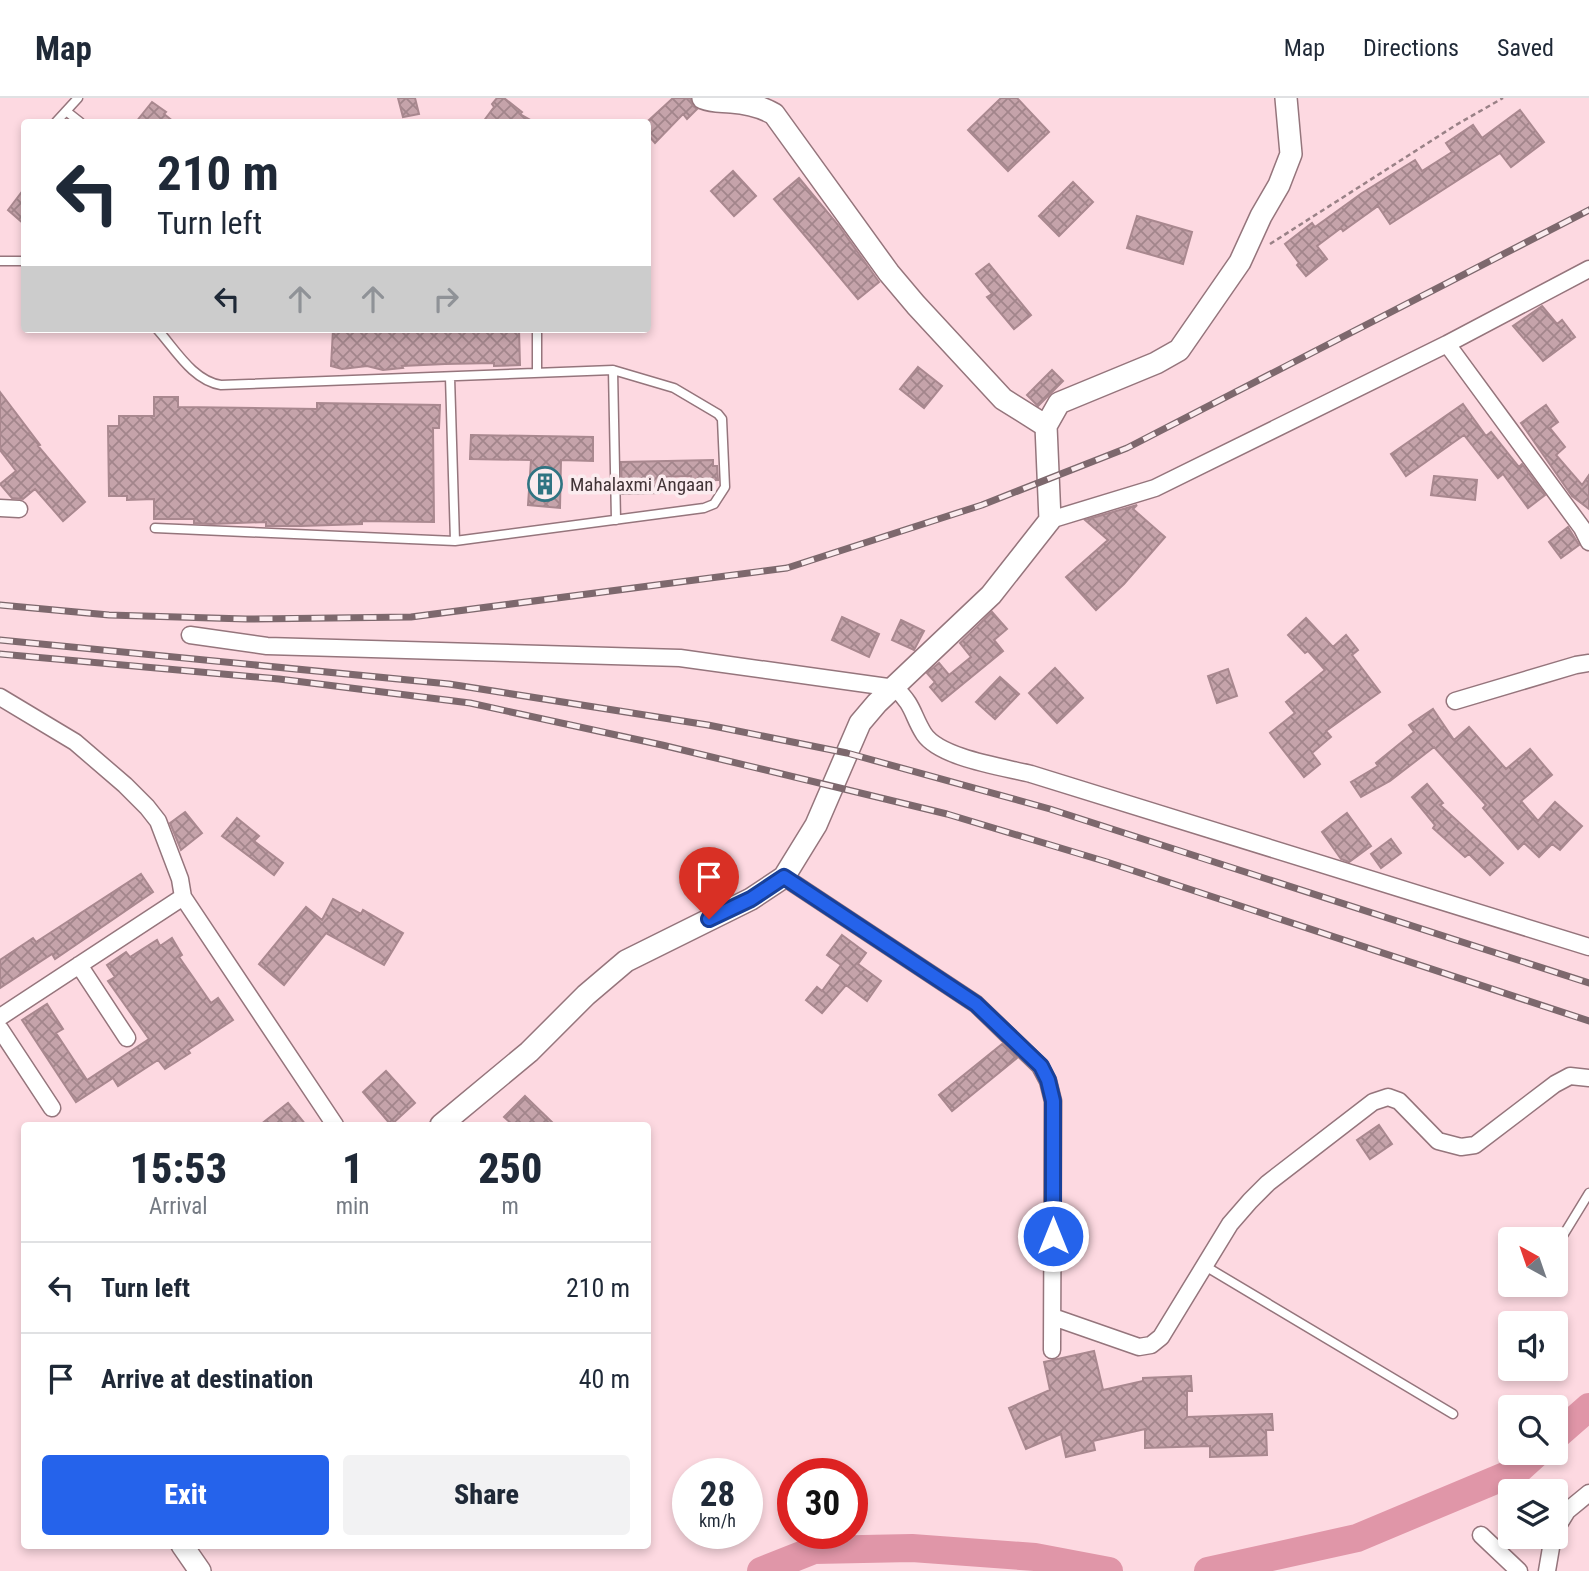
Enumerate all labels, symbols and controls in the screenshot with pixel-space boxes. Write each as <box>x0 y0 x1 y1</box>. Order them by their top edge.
text: Map <box>35 29 92 68</box>
text: Map <box>1284 34 1325 62</box>
text: Directions <box>1363 34 1459 62</box>
text: Saved <box>1497 34 1554 62</box>
text: 210 m <box>157 145 279 202</box>
icon: left <box>42 147 133 238</box>
text: Turn left <box>157 204 262 242</box>
icon: left <box>208 280 246 318</box>
icon: ahead <box>281 280 319 318</box>
icon: ahead <box>354 280 392 318</box>
icon: right <box>427 280 465 318</box>
building icon: Mahalaxmi Angaan <box>526 465 564 503</box>
place label: Mahalaxmi Angaan <box>570 473 714 496</box>
pin <box>679 847 739 919</box>
icon: arrive <box>690 858 728 896</box>
text: 15:53 <box>130 1144 227 1193</box>
text: 1 <box>342 1144 363 1193</box>
text: 250 <box>478 1144 542 1193</box>
text: Arrival <box>149 1193 208 1220</box>
text: min <box>336 1193 369 1220</box>
text: m <box>502 1193 519 1220</box>
position arrow <box>1016 1199 1090 1273</box>
north arrow <box>1498 1227 1568 1297</box>
map controls <box>1498 1227 1568 1549</box>
icon: left <box>42 1269 80 1307</box>
text: Turn left <box>101 1273 190 1303</box>
text: 210 m <box>566 1273 630 1303</box>
button: sound <box>1498 1311 1568 1381</box>
icon: arrive <box>42 1360 80 1398</box>
text: Arrive at destination <box>101 1364 313 1394</box>
text: 40 m <box>579 1364 630 1394</box>
button: search <box>1498 1395 1568 1465</box>
button: Exit <box>42 1455 329 1535</box>
button: Share <box>343 1455 630 1535</box>
speed limit sign: 30 <box>777 1458 868 1549</box>
text: 28 <box>700 1474 735 1515</box>
button: layers <box>1498 1479 1568 1549</box>
text: km/h <box>699 1510 736 1531</box>

